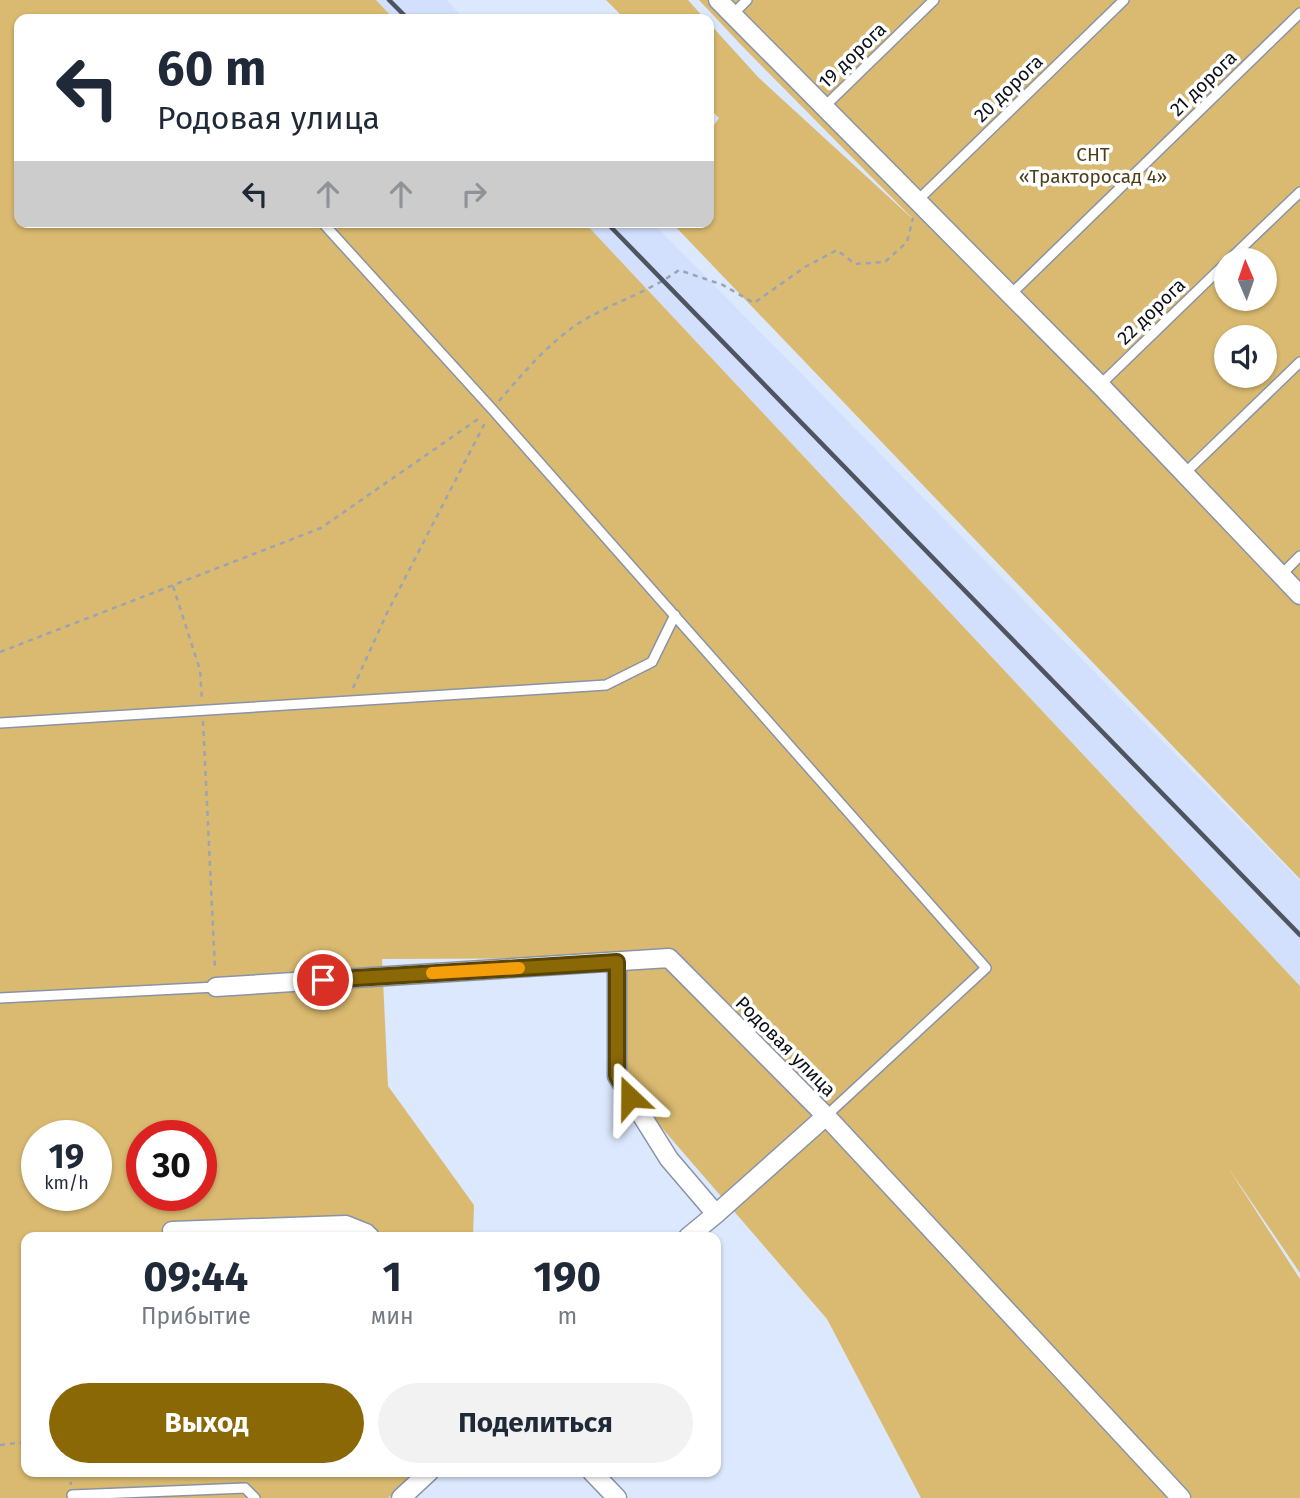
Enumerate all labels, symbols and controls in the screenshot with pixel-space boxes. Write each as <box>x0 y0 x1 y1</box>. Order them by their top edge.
street label: 19 дорога <box>814 18 891 93</box>
text: 60 m <box>157 39 266 98</box>
icon: left <box>42 42 133 133</box>
street label: 21 дорога <box>1165 46 1242 121</box>
street label: 20 дорога <box>969 50 1048 127</box>
text: Родовая улица <box>157 99 380 137</box>
park label: СНТ «Тракторосад 4» <box>1019 143 1167 188</box>
icon: left <box>236 175 274 213</box>
icon: ahead <box>309 175 347 213</box>
icon: ahead <box>382 175 420 213</box>
icon: right <box>455 175 493 213</box>
north arrow <box>1214 248 1278 312</box>
map controls <box>1214 248 1277 388</box>
street label: 22 дорога <box>1113 273 1190 349</box>
button: sound <box>1214 325 1277 388</box>
pin <box>293 950 353 1010</box>
icon: arrive <box>304 961 342 999</box>
street label: Родовая улица <box>731 991 841 1101</box>
position arrow <box>593 1060 667 1134</box>
speed limit sign: 30 <box>126 1120 217 1211</box>
text: 19 <box>49 1135 84 1177</box>
text: km/h <box>44 1172 89 1194</box>
text: 09:44 <box>143 1252 248 1302</box>
text: 1 <box>382 1252 402 1302</box>
text: 190 <box>534 1252 601 1302</box>
text: Прибытие <box>141 1302 251 1330</box>
text: мин <box>371 1302 414 1330</box>
text: m <box>557 1302 577 1330</box>
button: Выход <box>49 1383 364 1463</box>
button: Поделиться <box>378 1383 693 1463</box>

